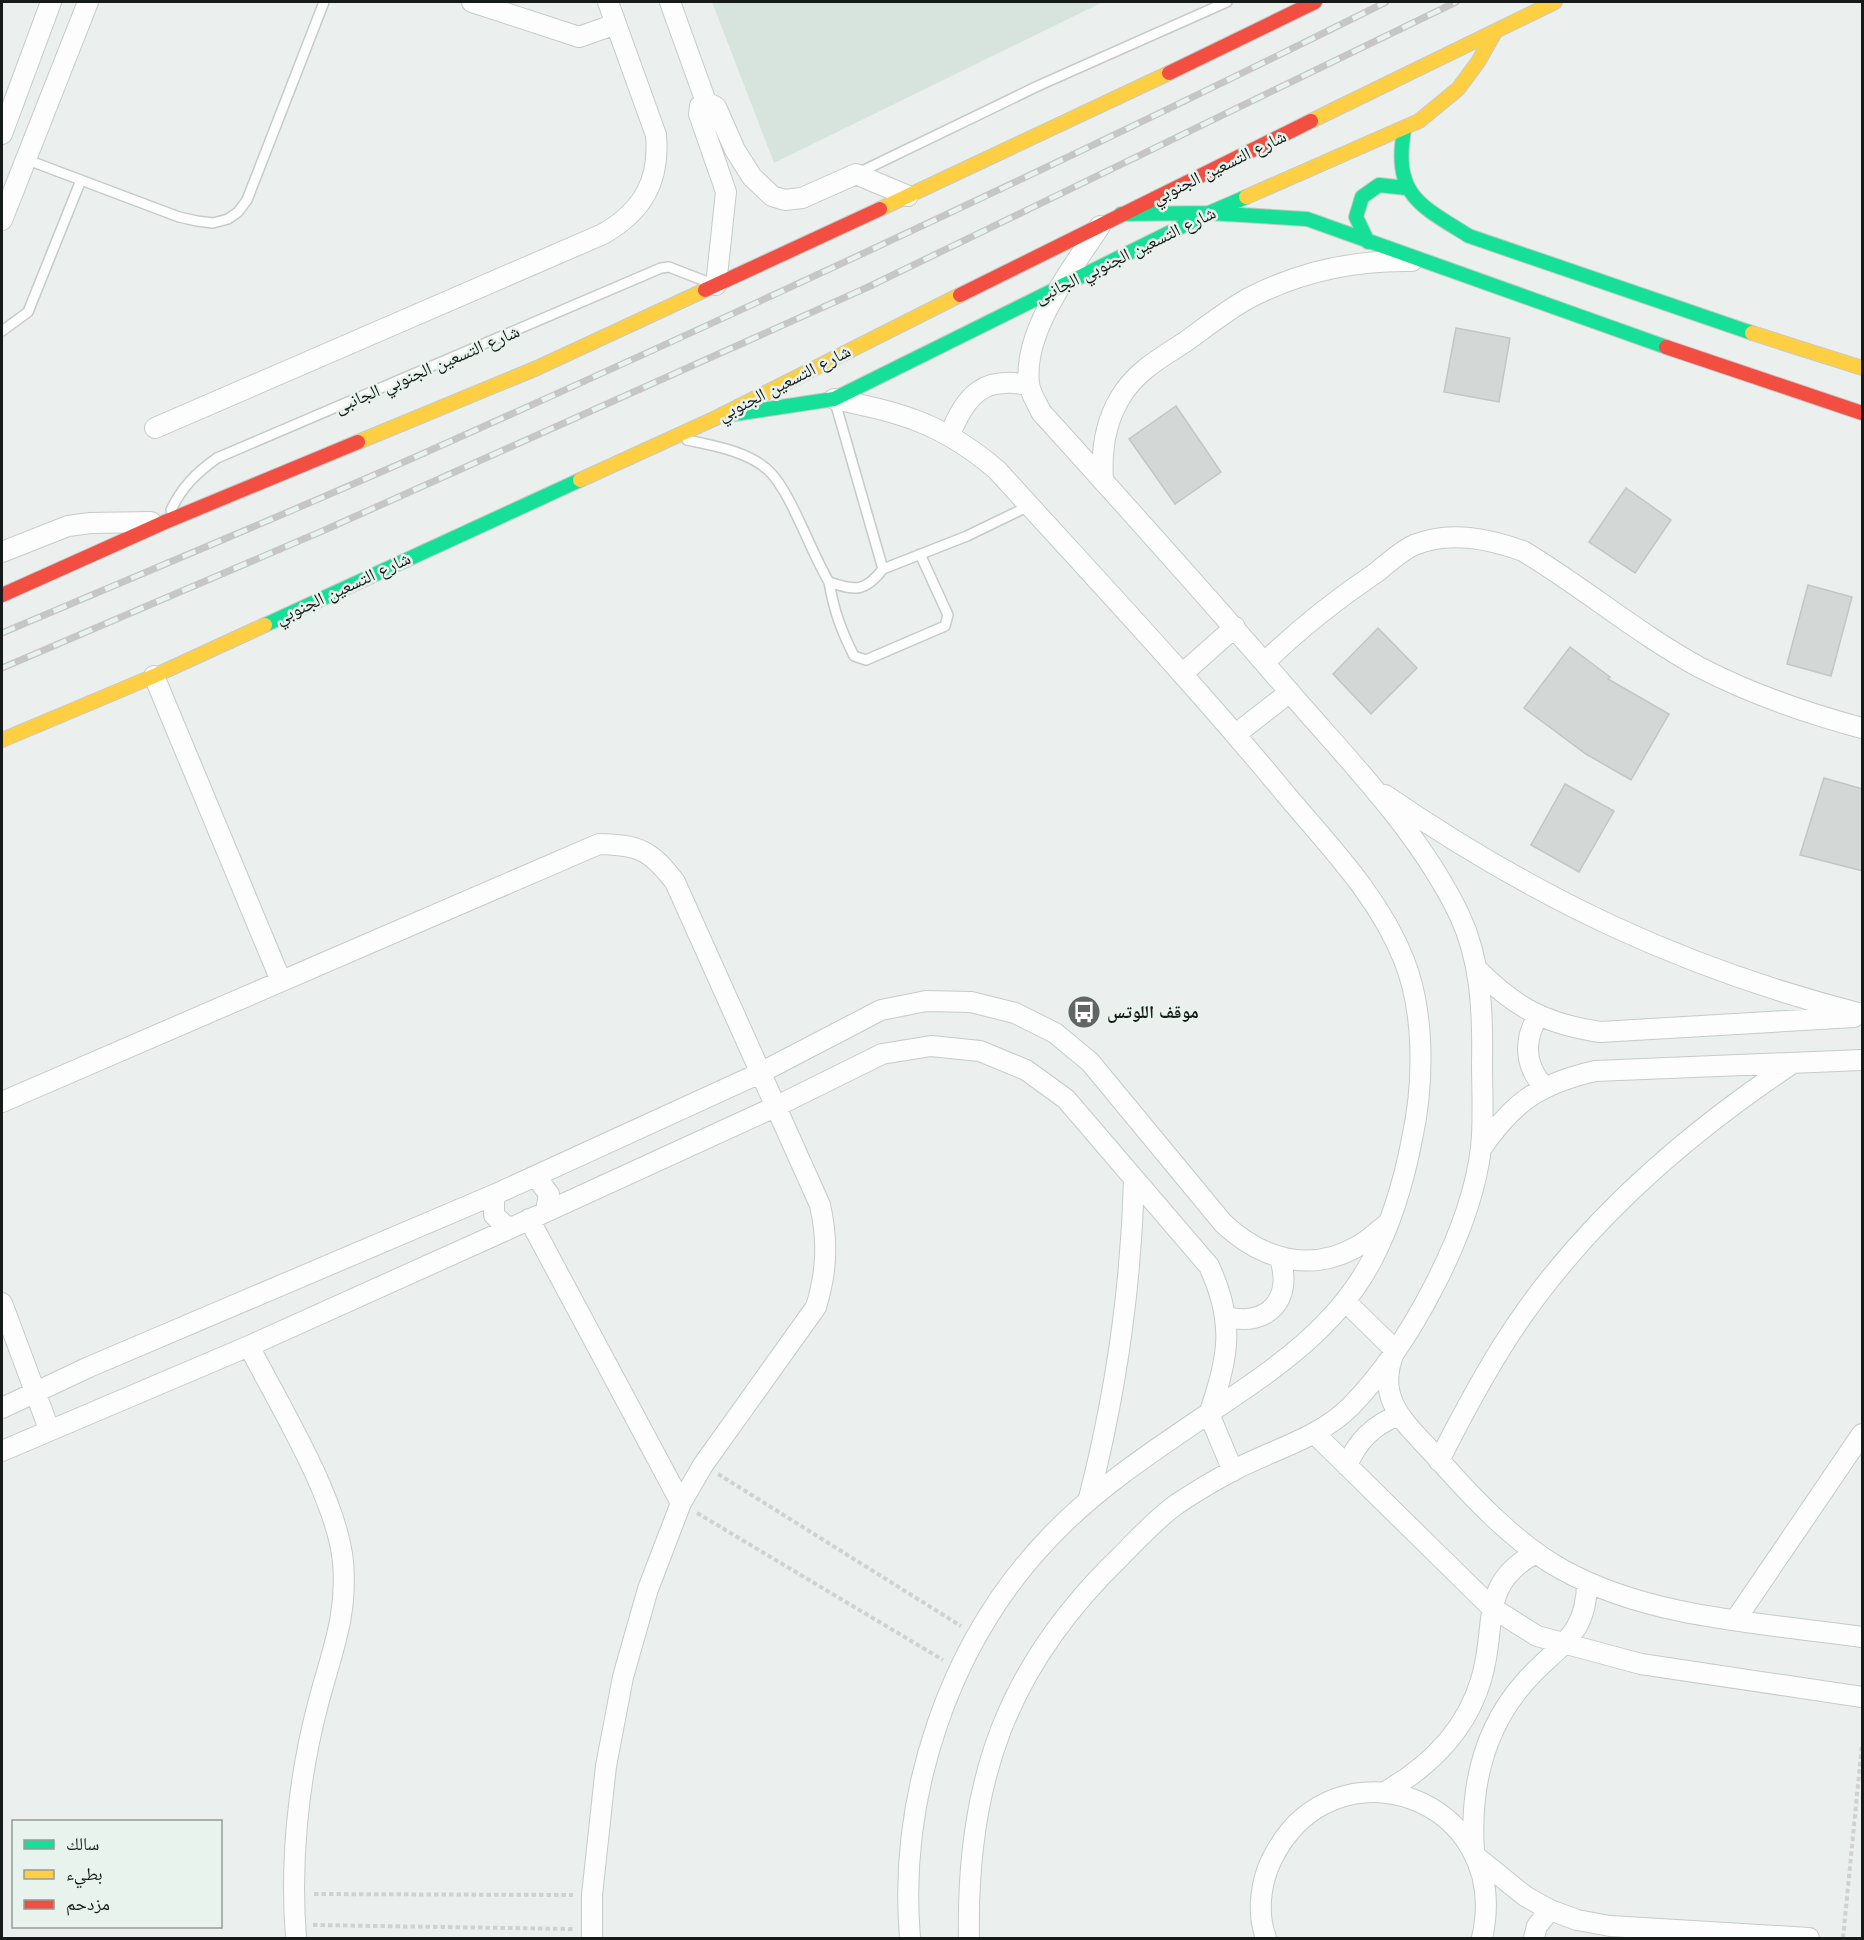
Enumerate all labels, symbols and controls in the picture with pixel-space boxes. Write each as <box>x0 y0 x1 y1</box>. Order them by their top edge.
street label: شارع التسعين الجنوبي <box>1148 125 1291 212</box>
street label: شارع التسعين الجنوبي الجانبى <box>1031 201 1221 312</box>
street label: شارع التسعين الجنوبي الجانبى <box>331 320 524 421</box>
street label: شارع التسعين الجنوبي <box>714 340 856 429</box>
street label: شارع التسعين الجنوبي <box>272 547 416 632</box>
bus stop icon: موقف اللوتس <box>1066 994 1102 1030</box>
place label: موقف اللوتس <box>1107 1001 1199 1023</box>
legend <box>12 1820 222 1928</box>
text: سالك <box>66 1833 99 1855</box>
text: بطيء <box>66 1863 103 1889</box>
text: مزدحم <box>66 1893 110 1916</box>

